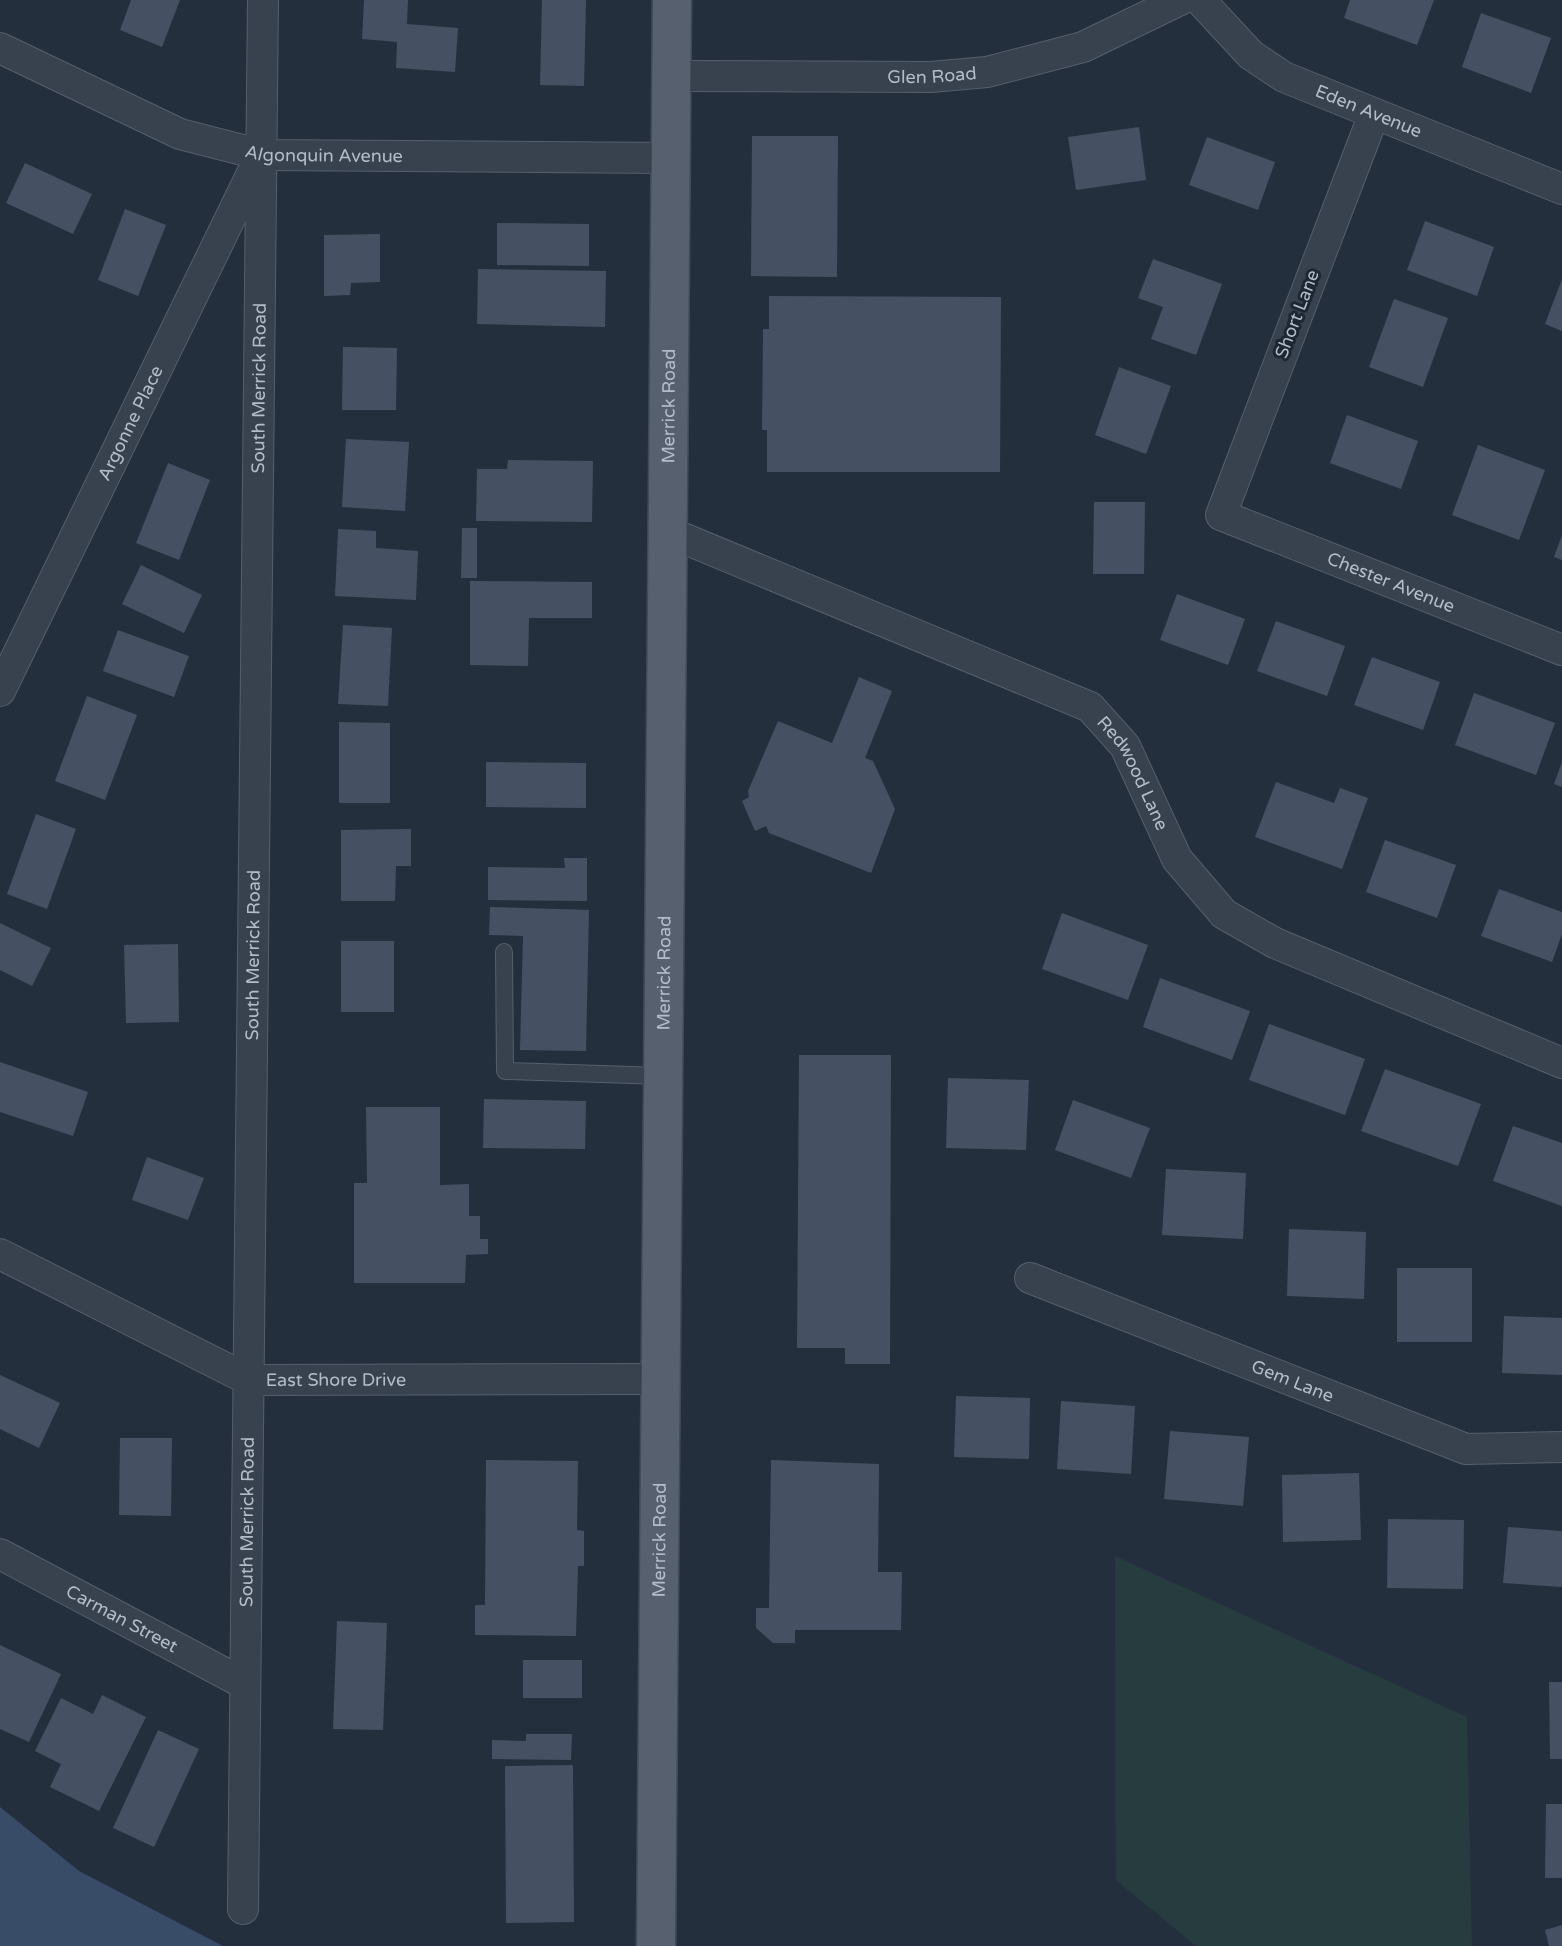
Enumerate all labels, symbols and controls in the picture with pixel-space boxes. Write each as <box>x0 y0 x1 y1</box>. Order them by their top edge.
street label: Glen Road <box>887 62 977 88</box>
street label: Eden Avenue <box>1312 80 1425 142</box>
street label: Algonquin Avenue <box>243 140 403 167</box>
street label: Short Lane <box>1270 267 1324 361</box>
street label: South Merrick Road <box>247 303 271 473</box>
street label: Merrick Road <box>657 348 680 464</box>
street label: Argonne Place <box>93 362 168 484</box>
street label: Chester Avenue <box>1324 547 1458 617</box>
street label: Redwood Lane <box>1092 711 1173 834</box>
street label: South Merrick Road <box>241 870 265 1040</box>
street label: Merrick Road <box>653 915 675 1031</box>
street label: Gem Lane <box>1248 1355 1337 1407</box>
street label: East Shore Drive <box>266 1369 406 1391</box>
street label: South Merrick Road <box>235 1437 259 1607</box>
street label: Merrick Road <box>648 1482 671 1598</box>
street label: Carman Street <box>62 1580 182 1657</box>

